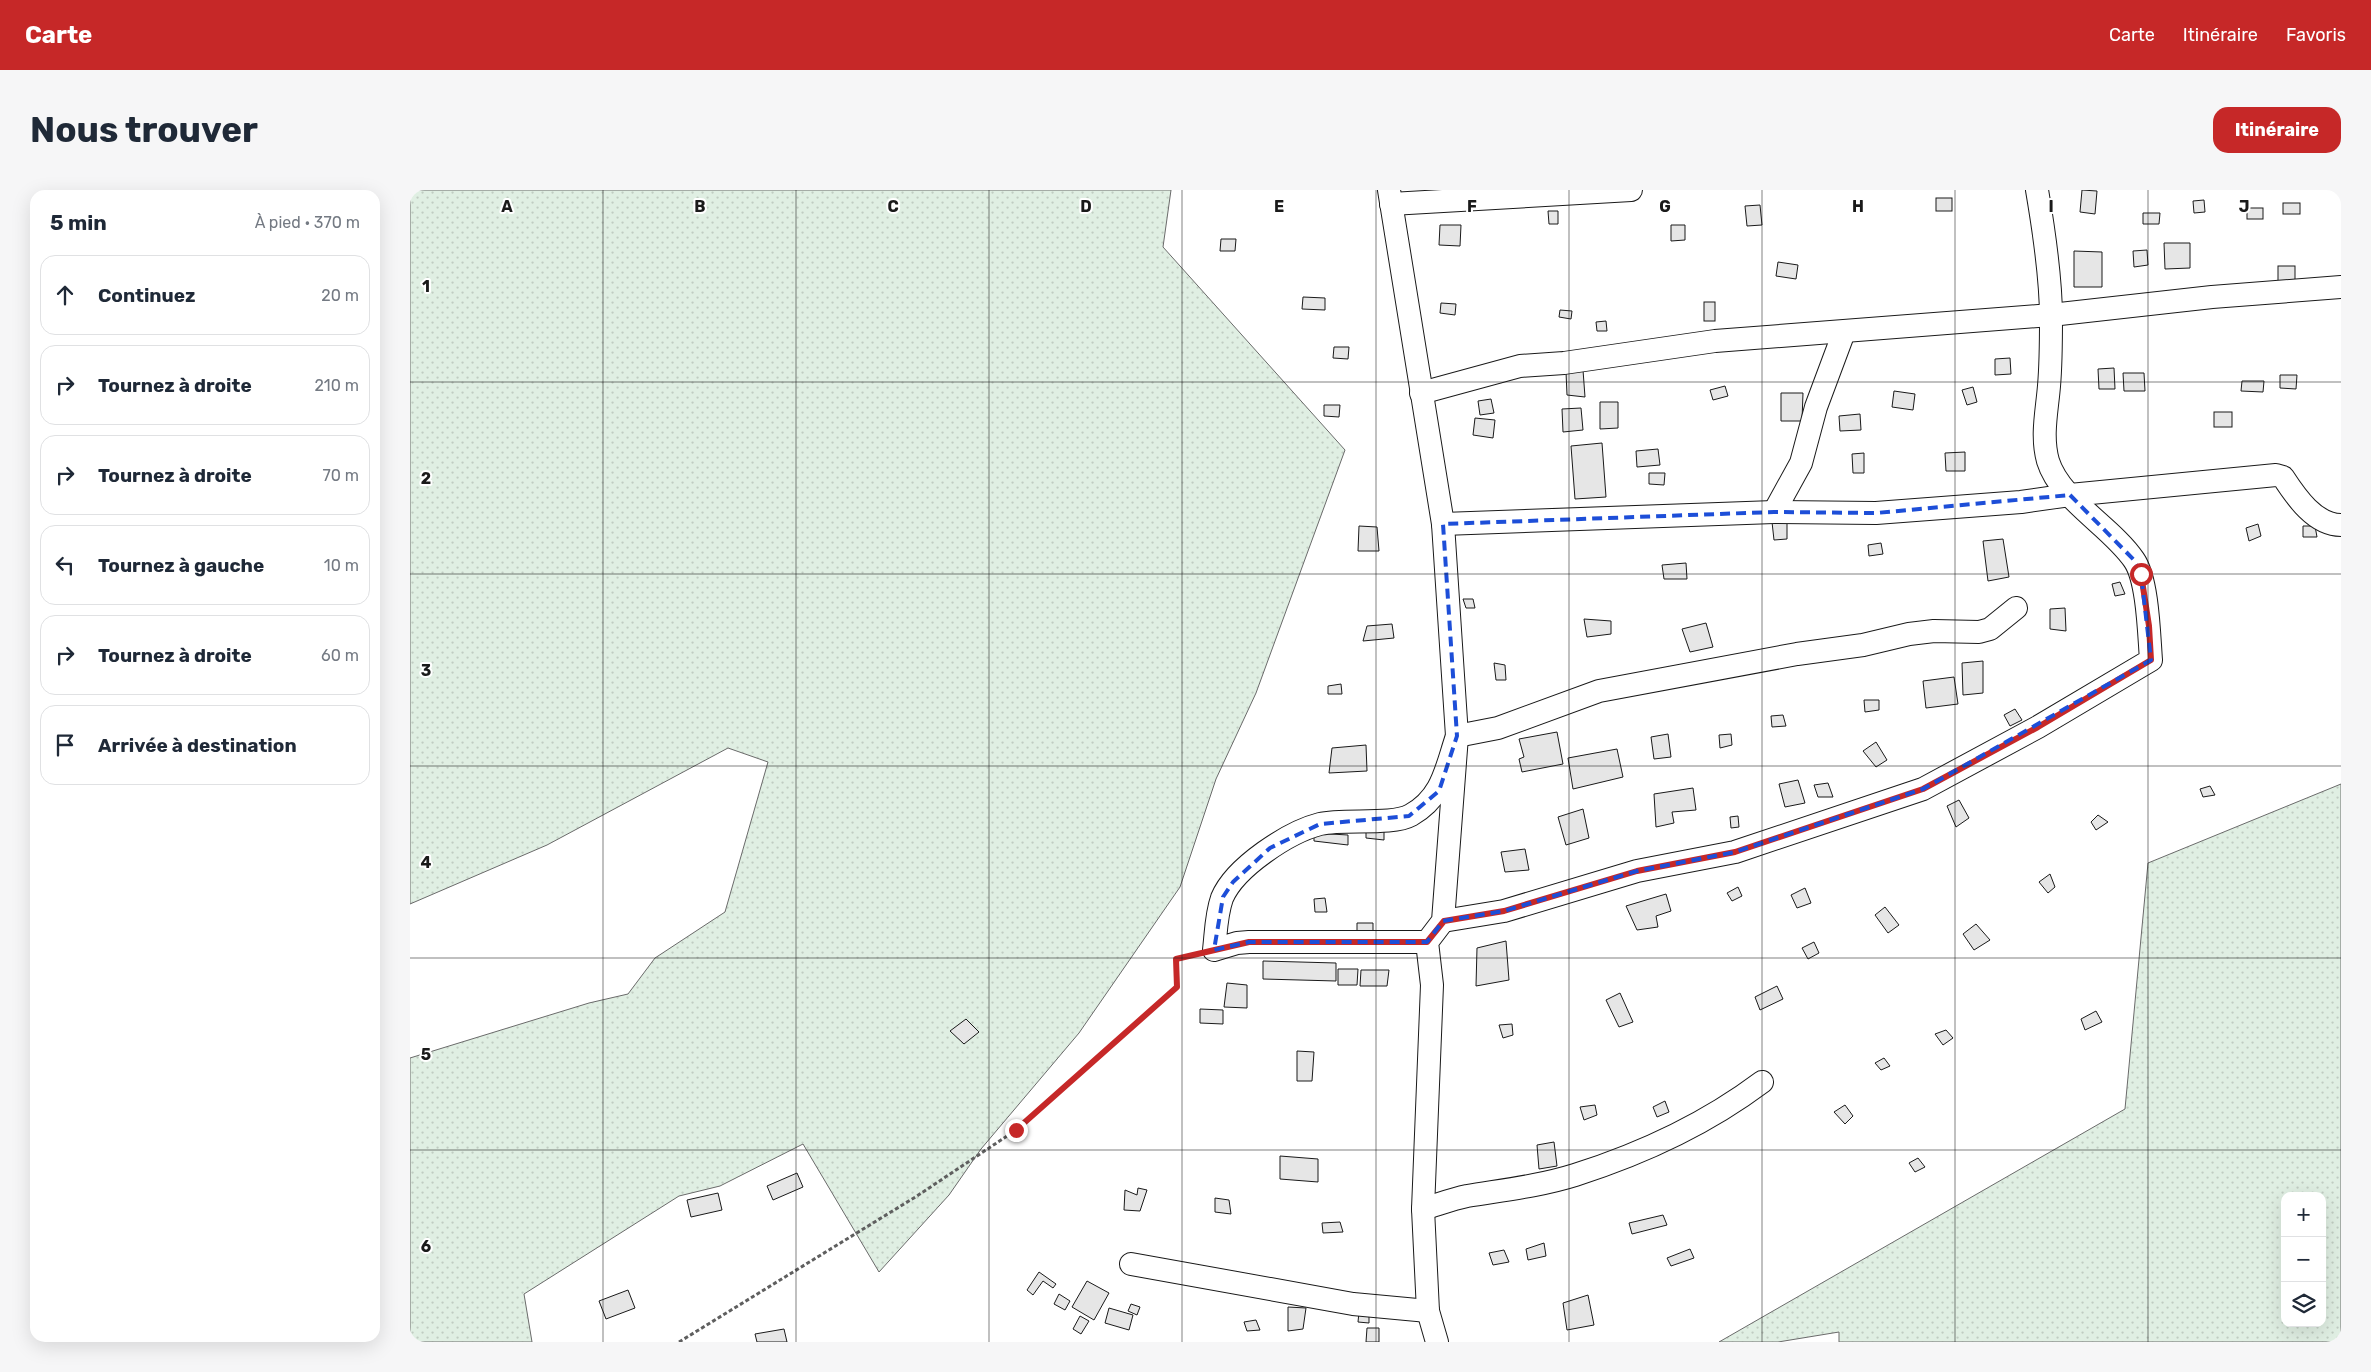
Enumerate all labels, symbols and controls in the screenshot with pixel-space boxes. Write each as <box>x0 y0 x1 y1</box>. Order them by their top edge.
text: Carte <box>25 21 92 49</box>
text: Carte <box>2109 24 2155 46</box>
text: Itinéraire <box>2183 24 2258 46</box>
text: Favoris <box>2286 24 2346 46</box>
button: Itinéraire <box>2213 107 2341 153</box>
text: Nous trouver <box>30 109 258 151</box>
text: A <box>501 197 513 216</box>
text: B <box>694 197 706 216</box>
text: C <box>887 197 899 216</box>
text: D <box>1080 197 1092 216</box>
text: E <box>1274 197 1284 216</box>
text: F <box>1467 197 1477 216</box>
text: G <box>1659 197 1671 216</box>
text: H <box>1852 197 1864 216</box>
text: I <box>2048 197 2054 216</box>
text: J <box>2239 197 2249 216</box>
text: 5 min <box>50 210 107 235</box>
text: À pied · 370 m <box>255 213 360 232</box>
text: 1 <box>422 277 430 296</box>
icon: ahead <box>51 281 79 309</box>
text: Continuez <box>98 284 196 307</box>
text: 20 m <box>321 286 359 305</box>
icon: right <box>51 371 79 399</box>
text: Tournez à droite <box>98 374 252 397</box>
text: 210 m <box>314 376 359 395</box>
icon: right <box>51 461 79 489</box>
text: Tournez à droite <box>98 464 252 487</box>
text: 70 m <box>322 466 359 485</box>
text: 2 <box>421 469 431 488</box>
icon: left <box>51 551 79 579</box>
text: Tournez à gauche <box>98 554 264 577</box>
text: 10 m <box>324 556 359 575</box>
route start <box>2130 563 2153 586</box>
icon: right <box>51 641 79 669</box>
text: Tournez à droite <box>98 644 252 667</box>
text: 60 m <box>321 646 359 665</box>
text: 3 <box>421 661 431 680</box>
icon: arrive <box>51 731 79 759</box>
text: Arrivée à destination <box>98 734 297 757</box>
text: 4 <box>421 853 432 872</box>
text: 5 <box>421 1045 431 1064</box>
route end <box>1005 1119 1028 1142</box>
map controls <box>2281 1192 2326 1327</box>
button: + <box>2281 1192 2326 1237</box>
text: 6 <box>421 1237 431 1256</box>
button: − <box>2281 1237 2326 1282</box>
button: layers <box>2281 1282 2326 1327</box>

